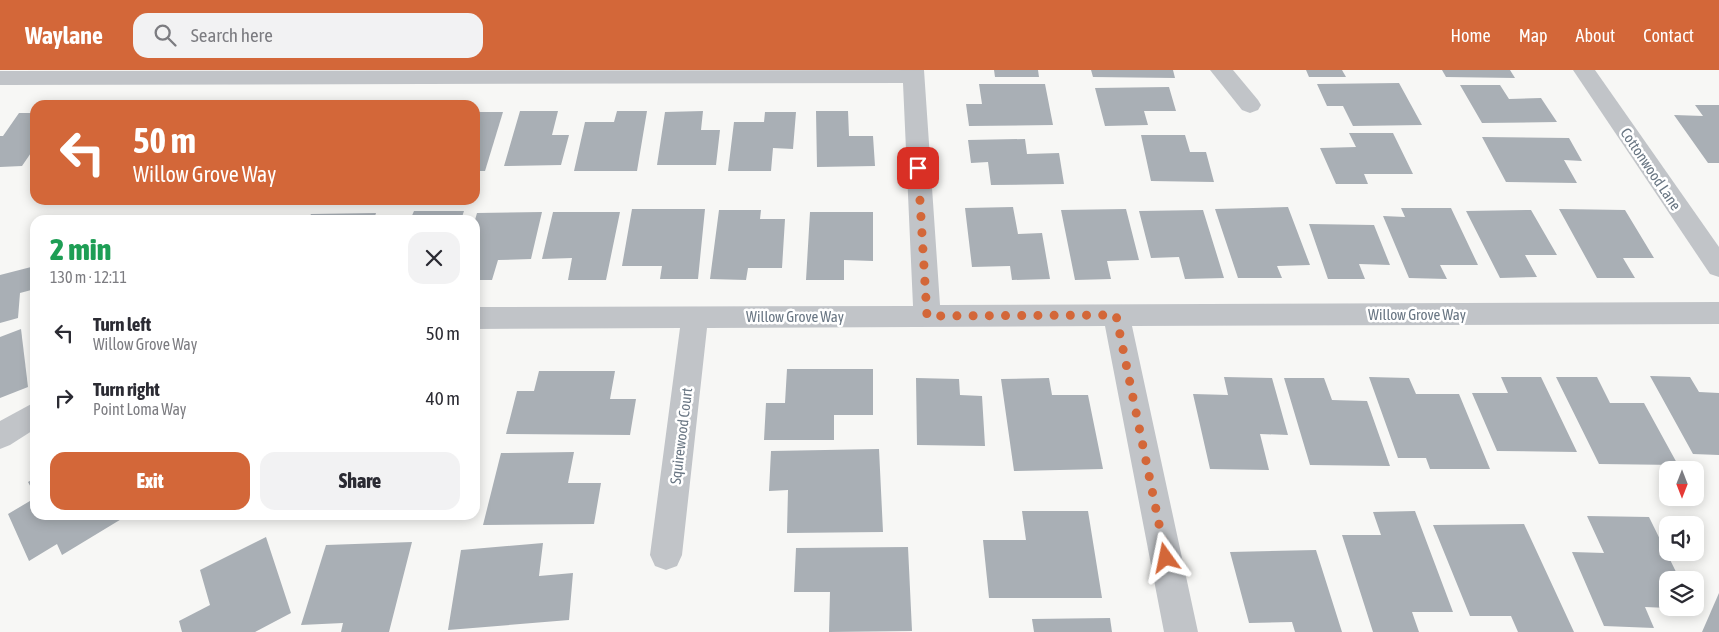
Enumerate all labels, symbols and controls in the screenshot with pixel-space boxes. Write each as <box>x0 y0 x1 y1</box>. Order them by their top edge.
search box <box>133 13 483 58</box>
icon: search <box>151 21 179 49</box>
text: Waylane <box>25 22 103 49</box>
text: Search here <box>191 24 273 46</box>
text: Home <box>1451 25 1491 46</box>
text: Map <box>1519 25 1548 46</box>
text: About <box>1576 25 1615 46</box>
text: Contact <box>1643 25 1694 46</box>
icon: left <box>50 120 115 185</box>
text: 50 m <box>133 120 196 160</box>
street label: Cottonwood Lane <box>1617 125 1685 214</box>
pin <box>897 147 939 189</box>
icon: arrive <box>904 154 932 182</box>
text: Willow Grove Way <box>133 161 276 187</box>
text: 2 min <box>50 232 111 266</box>
button: close <box>408 232 460 284</box>
text: 130 m · 12:11 <box>50 268 127 286</box>
street label: Willow Grove Way <box>1368 306 1466 323</box>
street label: Willow Grove Way <box>746 308 844 325</box>
text: Turn left <box>93 313 151 335</box>
icon: left <box>50 319 78 347</box>
text: 50 m <box>426 322 460 344</box>
text: Willow Grove Way <box>93 335 197 353</box>
text: Turn right <box>93 378 160 400</box>
icon: right <box>50 384 78 412</box>
text: 40 m <box>426 387 460 409</box>
street label: Squirewood Court <box>667 387 695 485</box>
text: Point Loma Way <box>93 400 186 418</box>
button: Exit <box>50 452 250 510</box>
button: Share <box>260 452 460 510</box>
north arrow <box>1659 461 1704 506</box>
map controls <box>1659 461 1704 616</box>
button: sound <box>1659 516 1704 561</box>
position arrow <box>1139 531 1191 583</box>
button: layers <box>1659 571 1704 616</box>

